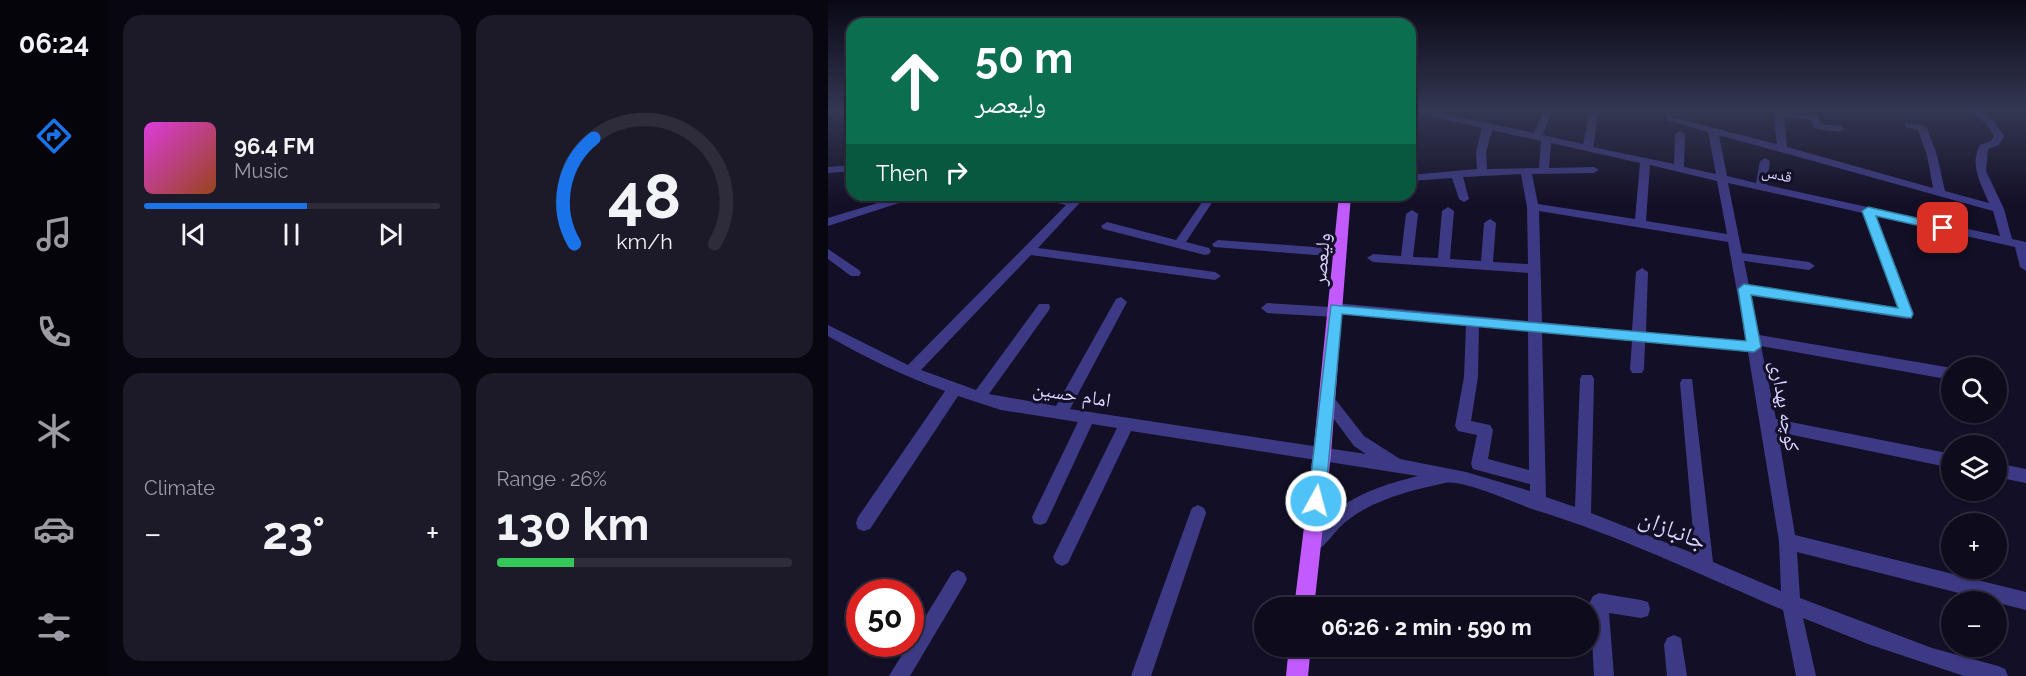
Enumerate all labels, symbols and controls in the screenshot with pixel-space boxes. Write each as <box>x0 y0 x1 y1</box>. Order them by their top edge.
text: 06:24 <box>19 28 89 59</box>
text: 50 m <box>975 34 1073 83</box>
icon: ahead <box>876 42 954 120</box>
text: ولیعصر <box>975 88 1046 119</box>
icon: directions <box>33 115 75 157</box>
text: 96.4 FM <box>234 133 315 159</box>
icon: right <box>940 156 973 189</box>
text: Music <box>234 159 288 183</box>
text: 48 <box>608 159 681 233</box>
text: Then <box>876 160 928 186</box>
street label: قدس <box>1760 161 1794 188</box>
pin <box>1917 202 1968 253</box>
icon: arrive <box>1926 211 1959 244</box>
icon: music <box>33 213 75 255</box>
icon: previous <box>177 218 210 251</box>
icon: pause <box>275 218 308 251</box>
icon: next <box>374 218 407 251</box>
text: km/h <box>616 229 673 254</box>
street label: ولیعصر <box>1307 232 1335 287</box>
icon: phone <box>33 311 75 353</box>
map controls <box>1941 357 2007 657</box>
button: search <box>1941 357 2007 423</box>
street label: کوچه بهداری <box>1765 359 1805 453</box>
street label: امام حسین <box>1031 376 1113 414</box>
icon: climate <box>33 410 75 452</box>
button: layers <box>1941 435 2007 501</box>
text: Range · 26% <box>497 467 607 491</box>
position arrow <box>1284 469 1348 533</box>
text: Climate <box>144 476 215 500</box>
text: 130 km <box>497 498 649 551</box>
street label: جانبازان <box>1635 502 1711 556</box>
text: 23° <box>263 507 325 560</box>
icon: car <box>33 508 75 550</box>
button: + <box>1941 513 2007 579</box>
text: − <box>144 514 162 553</box>
text: + <box>426 514 440 553</box>
speed limit sign: 50 <box>846 579 924 657</box>
button: − <box>1941 591 2007 657</box>
icon: filters <box>33 606 75 648</box>
text: 06:26 · 2 min · 590 m <box>1321 614 1532 640</box>

